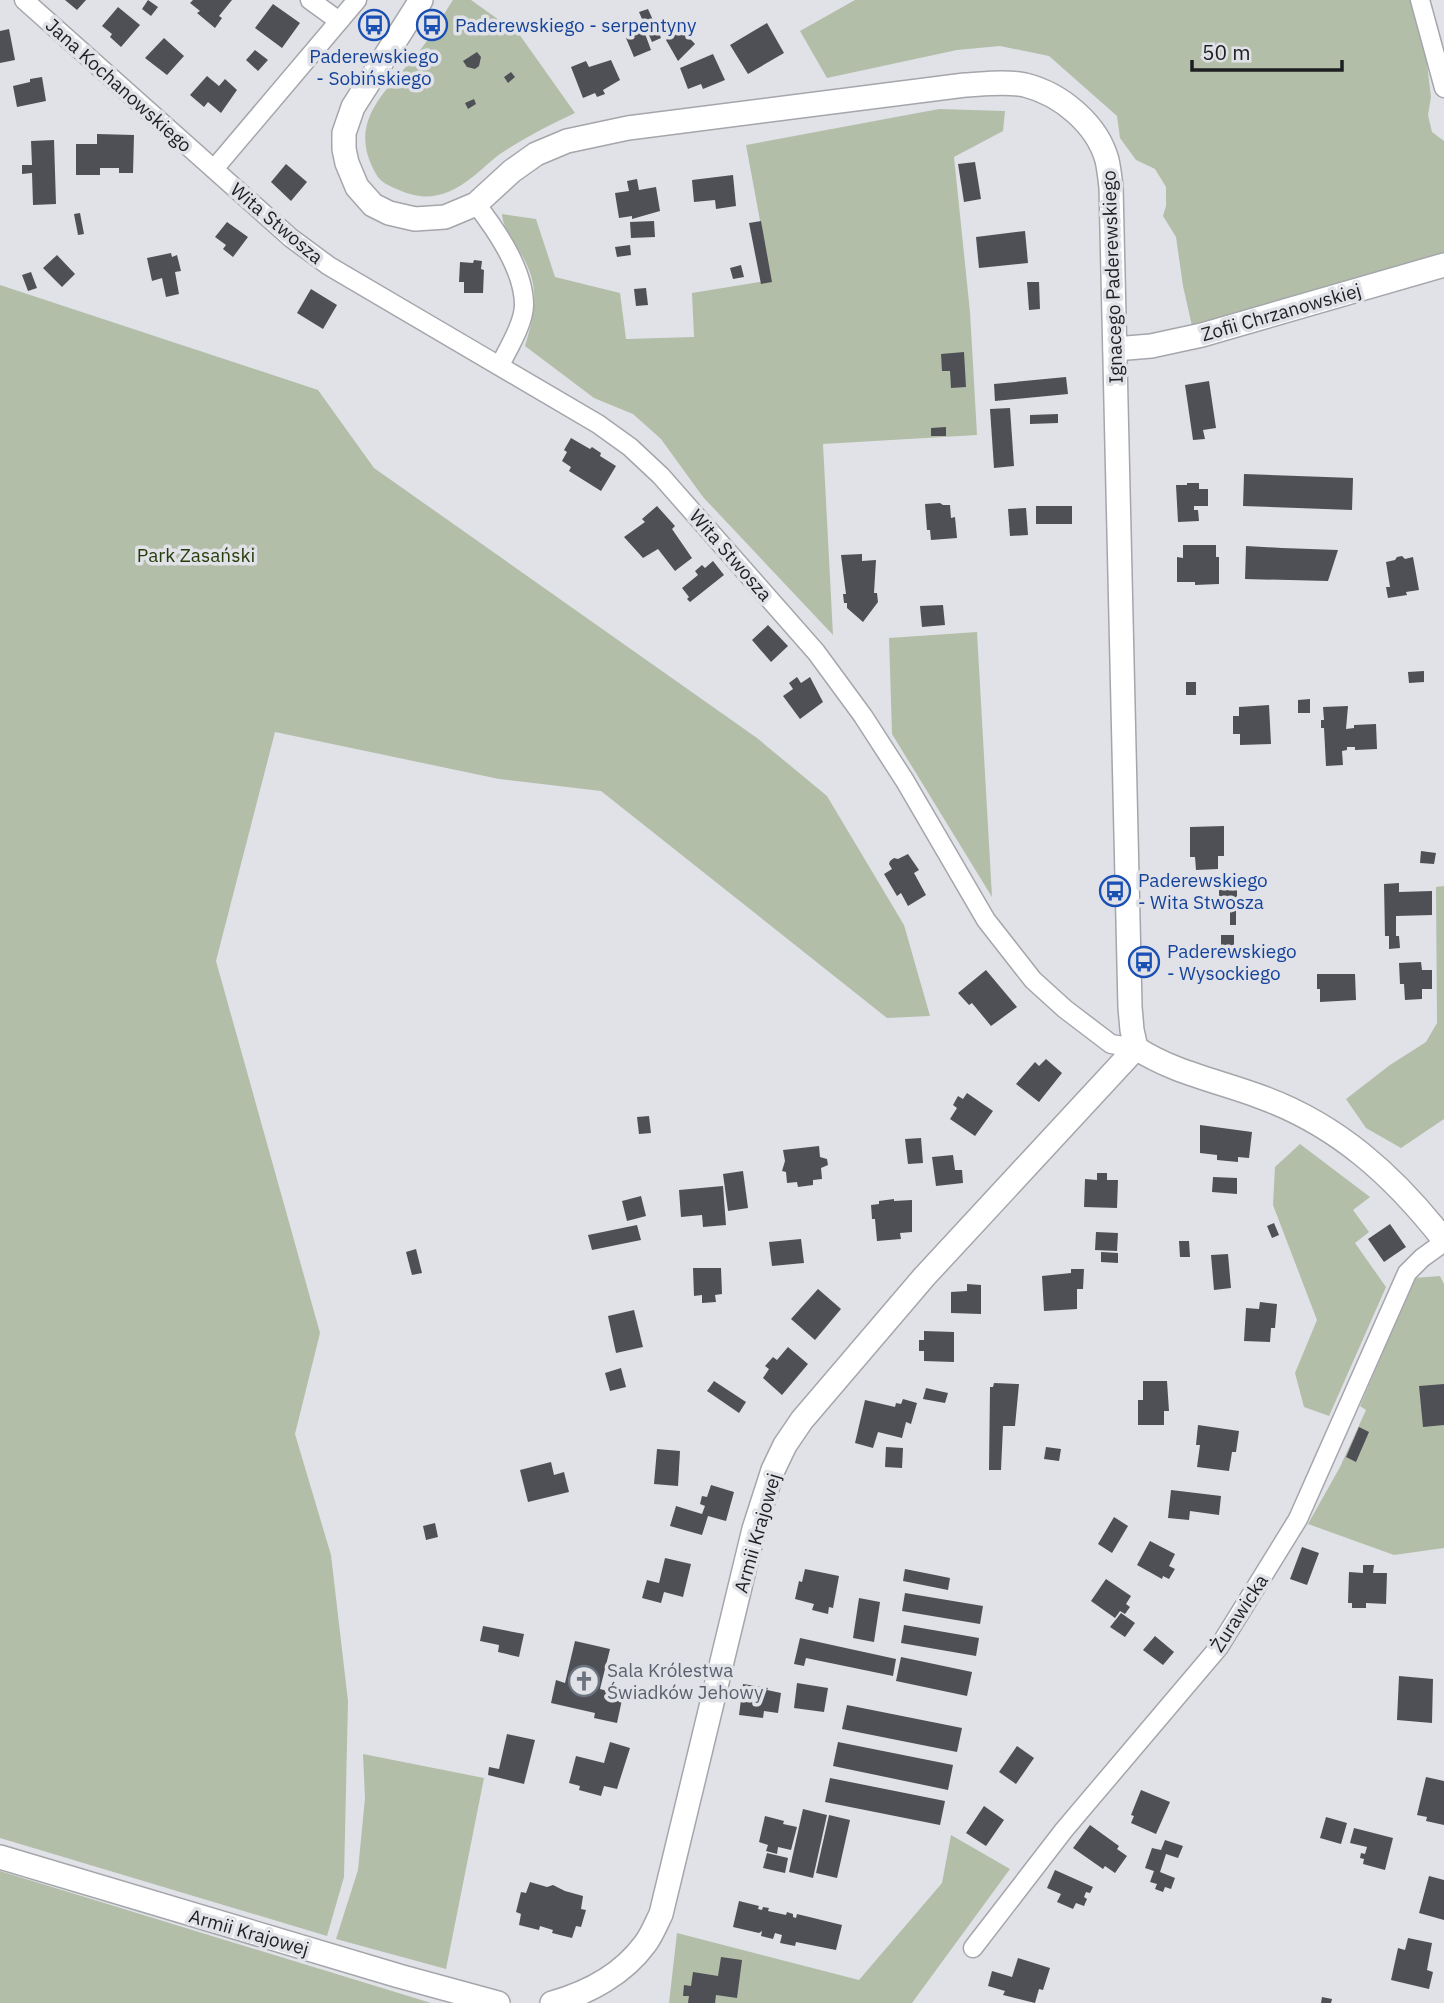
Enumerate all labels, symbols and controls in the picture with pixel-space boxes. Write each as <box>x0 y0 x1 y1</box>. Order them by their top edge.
bus stop icon: Paderewskiego - Sobińskiego <box>357 8 391 42</box>
bus stop icon: Paderewskiego - serpentyny <box>415 8 449 42</box>
street label: Jana Kochanowskiego <box>41 13 197 157</box>
place label: Paderewskiego - serpentyny <box>455 13 697 37</box>
scale bar <box>1192 28 1342 72</box>
text: 50 m <box>1202 38 1251 66</box>
place label: Paderewskiego - Sobińskiego <box>309 44 439 90</box>
street label: Ignacego Paderewskiego <box>1096 170 1128 384</box>
street label: Wita Stwosza <box>226 177 328 269</box>
street label: Zofii Chrzanowskiej <box>1198 278 1364 346</box>
street label: Wita Stwosza <box>685 504 777 606</box>
park label: Park Zasański <box>137 543 255 567</box>
place label: Paderewskiego - Wita Stwosza <box>1138 868 1268 914</box>
bus stop icon: Paderewskiego - Wita Stwosza <box>1098 874 1132 908</box>
place label: Paderewskiego - Wysockiego <box>1167 939 1297 985</box>
bus stop icon: Paderewskiego - Wysockiego <box>1127 945 1161 979</box>
street label: Armii Krajowej <box>728 1470 786 1596</box>
street label: Żurawicka <box>1205 1570 1273 1656</box>
place label: Sala Królestwa Świadków Jehowy <box>607 1658 764 1704</box>
church icon: Sala Królestwa Świadków Jehowy <box>567 1664 601 1698</box>
street label: Armii Krajowej <box>186 1903 312 1961</box>

